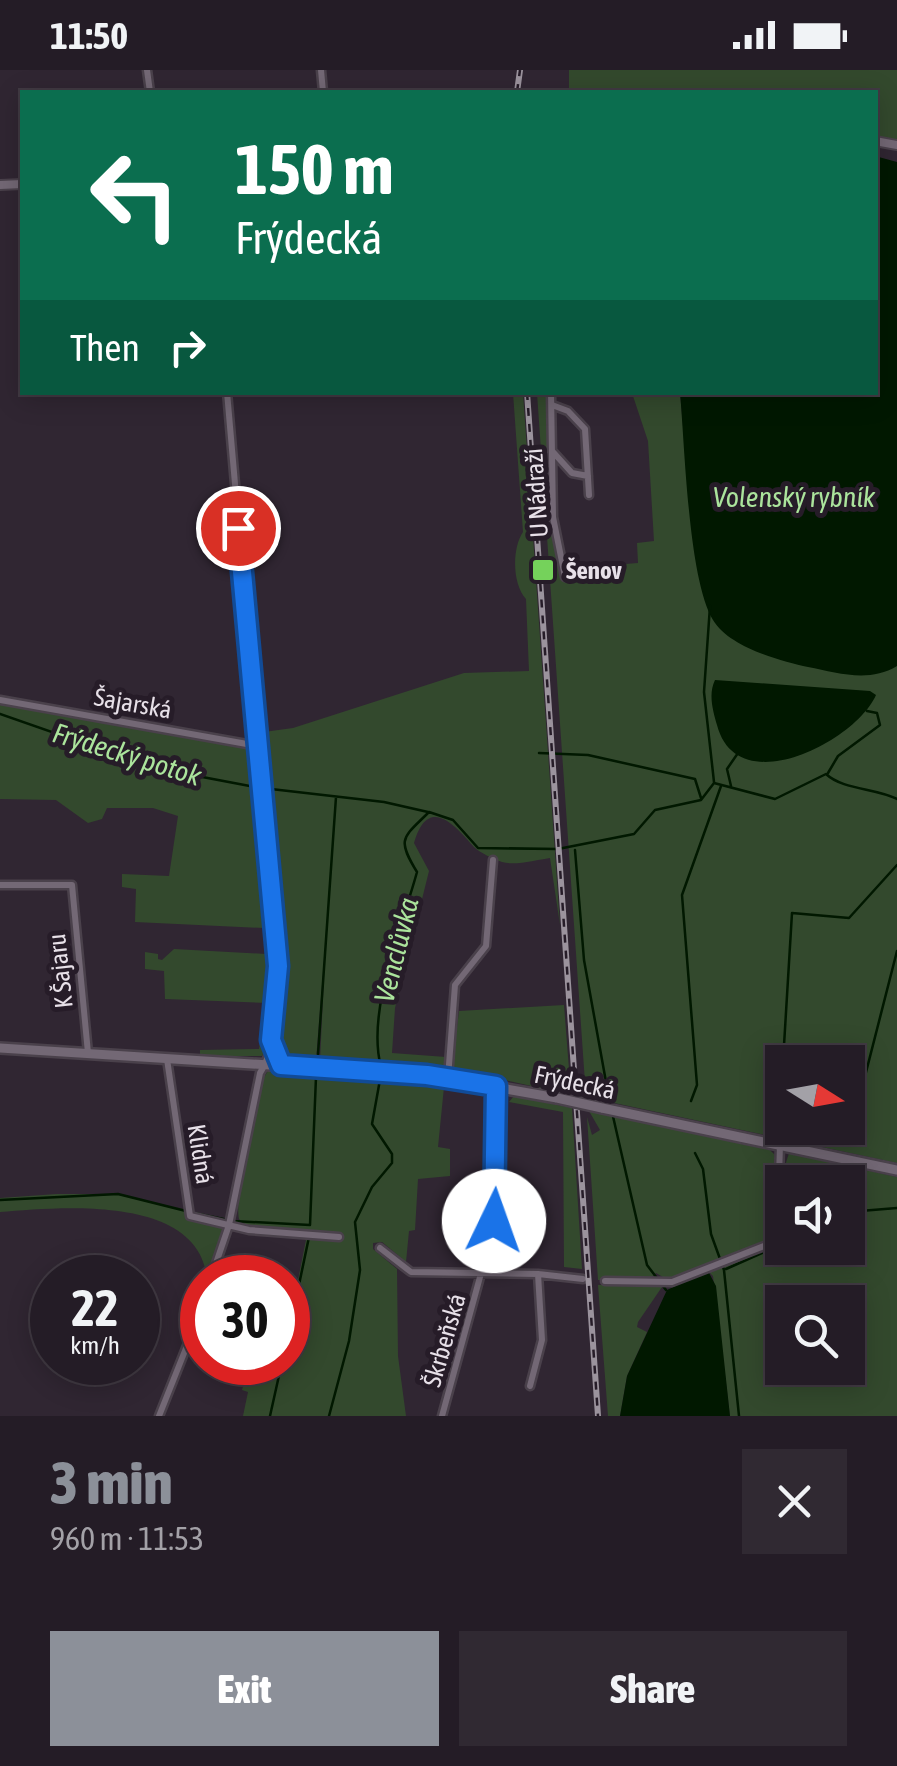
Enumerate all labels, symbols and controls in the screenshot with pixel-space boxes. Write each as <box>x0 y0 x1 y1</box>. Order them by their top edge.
text: 11:50 <box>50 14 128 57</box>
text: 150 m <box>235 129 394 209</box>
icon: left <box>70 130 200 260</box>
text: Frýdecká <box>235 212 383 264</box>
icon: right <box>160 320 215 375</box>
text: Then <box>70 326 140 369</box>
street label: U Nádraží <box>519 447 553 539</box>
water label: Volenský rybník <box>713 481 876 513</box>
pin <box>196 486 281 571</box>
icon: arrive <box>211 501 266 556</box>
place label: Šenov <box>566 556 622 584</box>
marker: Šenov <box>530 557 556 583</box>
street label: Šajarská <box>92 682 174 724</box>
water label: Frýdecký potok <box>49 716 206 792</box>
water label: Venclůvka <box>368 894 424 1006</box>
street label: K Šajaru <box>42 932 78 1010</box>
north arrow <box>765 1045 865 1145</box>
map controls <box>765 1045 865 1385</box>
street label: Frýdecká <box>532 1060 618 1104</box>
street label: Klidná <box>182 1122 220 1186</box>
button: sound <box>765 1165 865 1265</box>
position arrow <box>442 1169 546 1273</box>
speed limit sign: 30 <box>180 1255 310 1385</box>
text: 22 <box>71 1279 118 1337</box>
button: search <box>765 1285 865 1385</box>
street label: Škrbeňská <box>417 1290 471 1390</box>
text: km/h <box>70 1331 120 1359</box>
text: 3 min <box>50 1448 173 1517</box>
button: close <box>742 1449 847 1554</box>
text: 960 m · 11:53 <box>50 1520 204 1557</box>
button: Exit <box>50 1631 439 1746</box>
button: Share <box>459 1631 847 1746</box>

